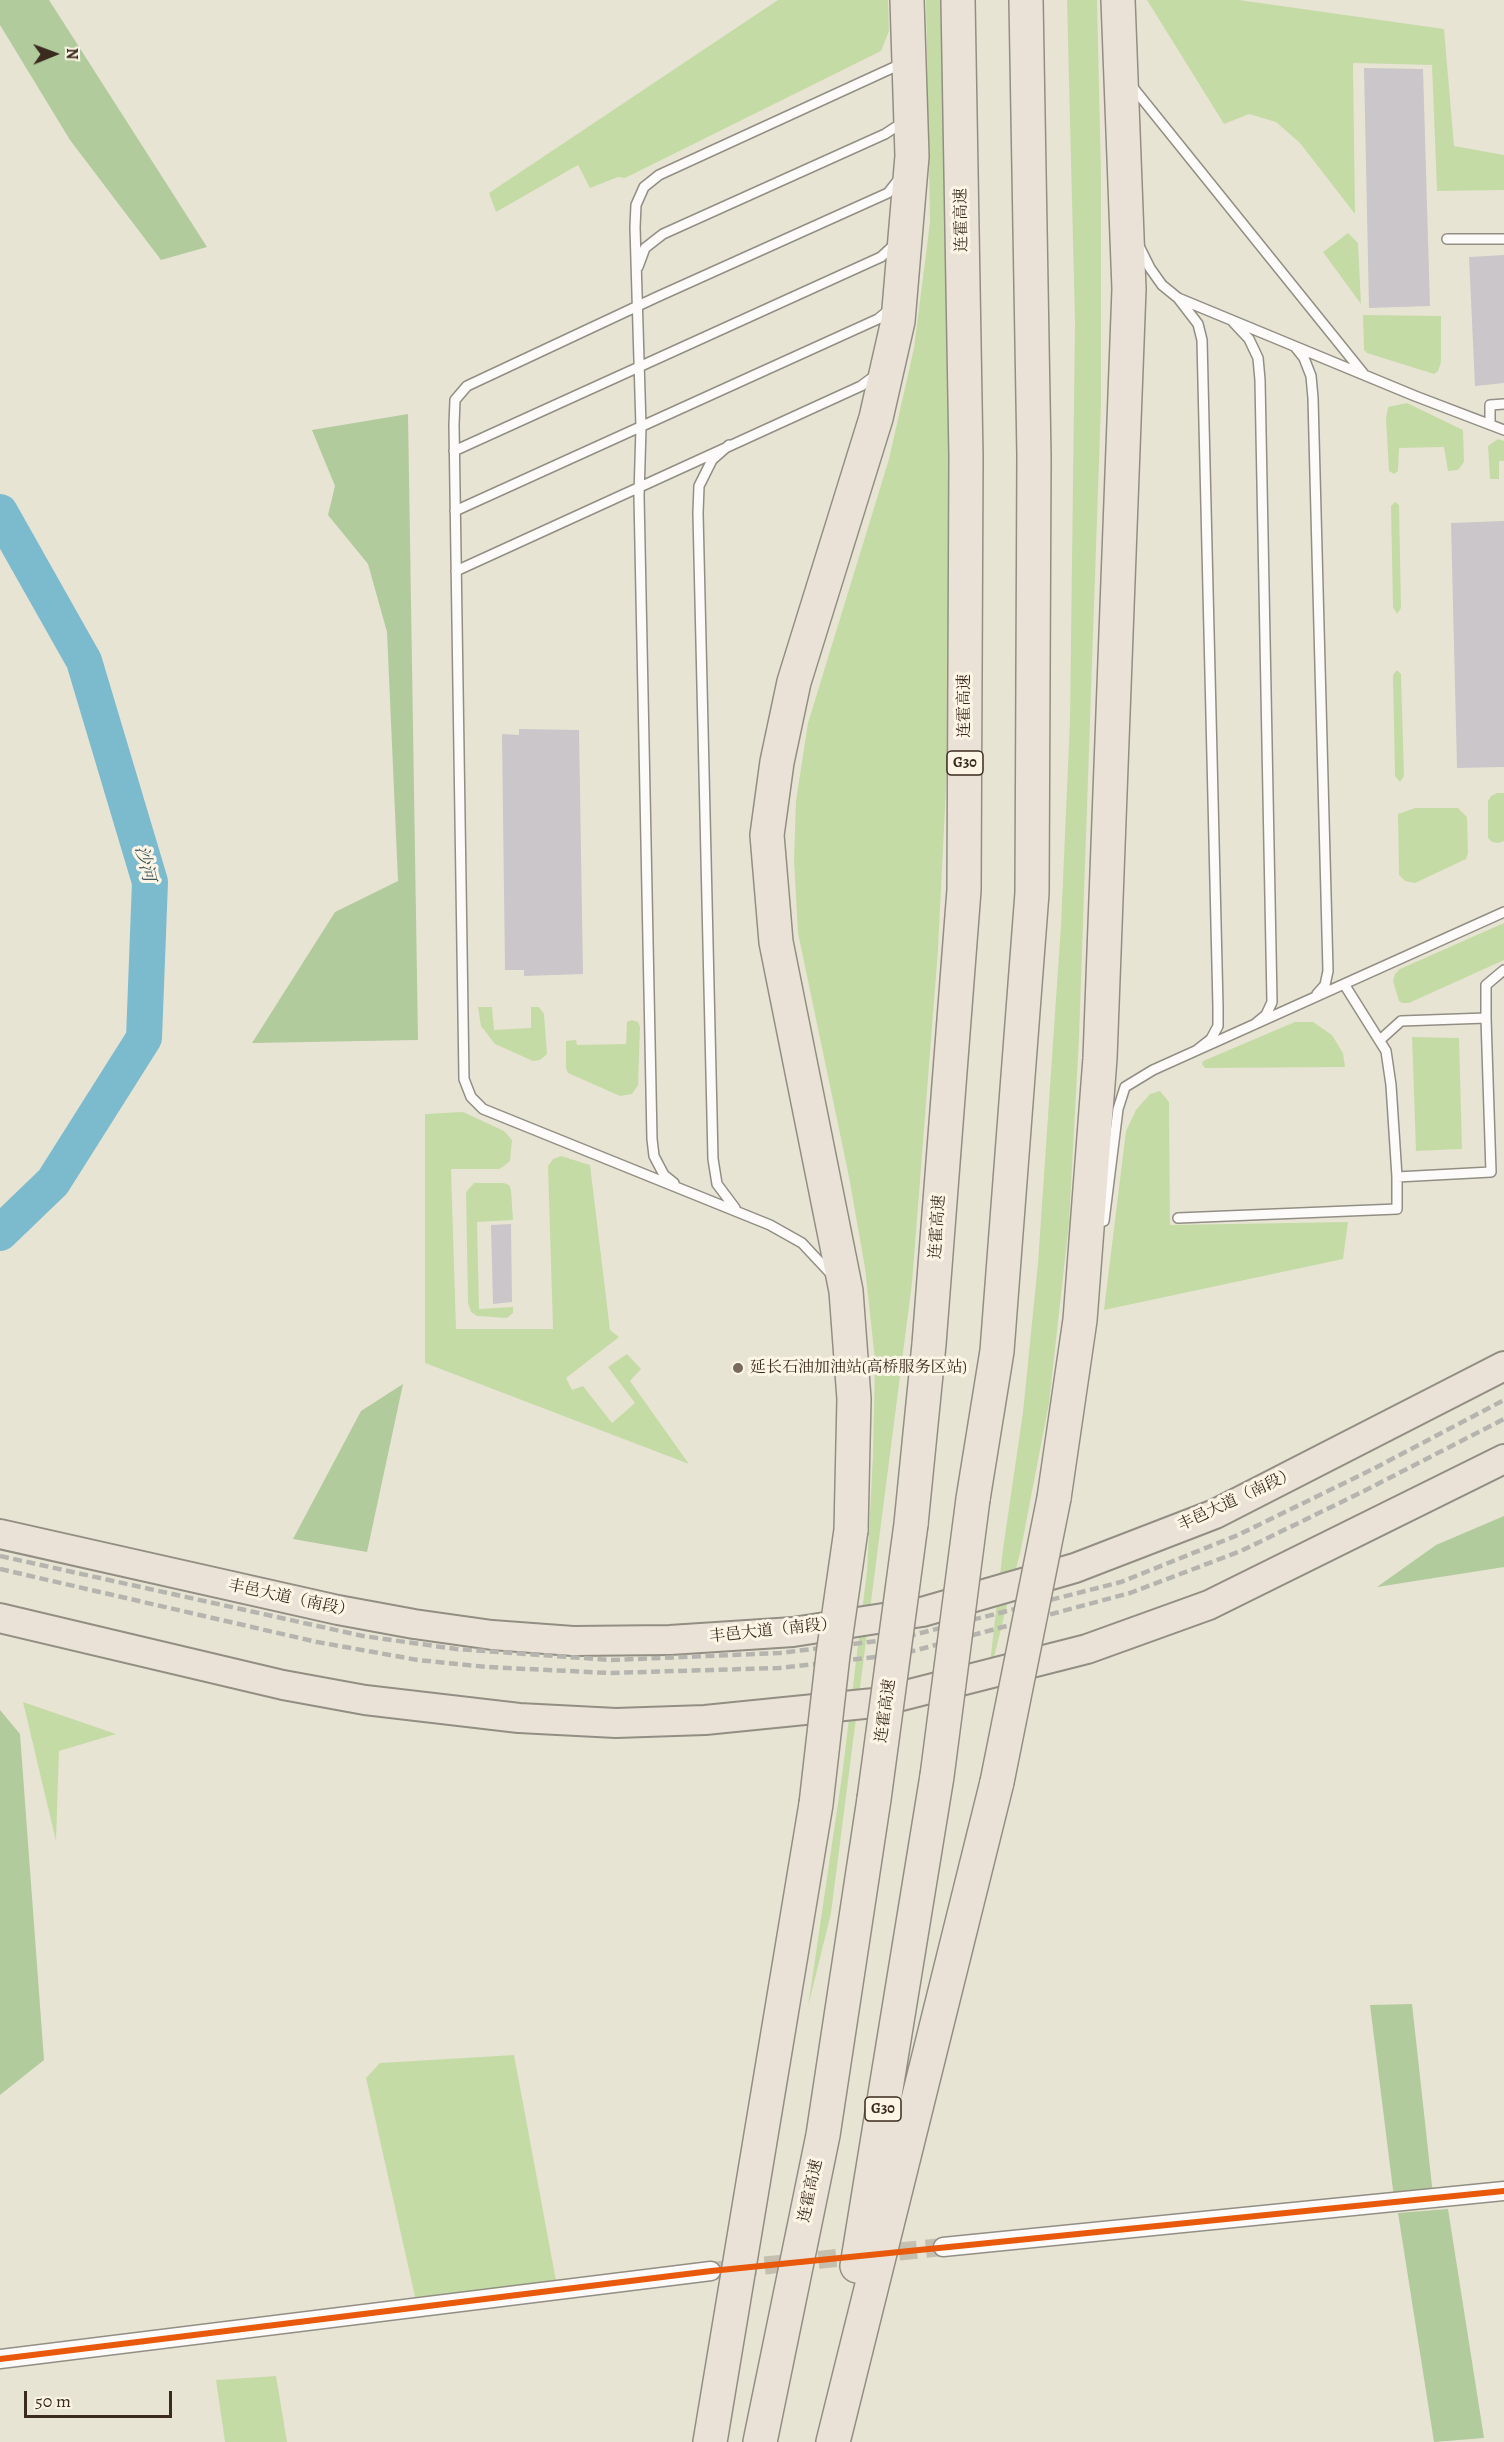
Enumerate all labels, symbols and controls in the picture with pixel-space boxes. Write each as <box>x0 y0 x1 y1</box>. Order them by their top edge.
north arrow <box>24 24 84 84</box>
text: N <box>61 48 83 60</box>
street label: 连霍高速 <box>952 188 972 252</box>
street label: 连霍高速 <box>955 674 975 738</box>
road number: G30 <box>947 751 983 775</box>
water label: 沙河 <box>129 844 159 884</box>
street label: 连霍高速 <box>926 1194 950 1260</box>
place label: 延长石油加油站(高桥服务区站) <box>750 1358 967 1378</box>
marker: 延长石油加油站(高桥服务区站) <box>731 1361 745 1375</box>
street label: 丰邑大道（南段） <box>1175 1464 1299 1536</box>
street label: 丰邑大道（南段） <box>226 1576 356 1622</box>
street label: 丰邑大道（南段） <box>708 1615 838 1647</box>
street label: 连霍高速 <box>872 1678 900 1744</box>
road number: G30 <box>865 2097 901 2121</box>
street label: 连霍高速 <box>795 2158 827 2224</box>
scale bar <box>27 2379 176 2417</box>
text: 50 m <box>35 2389 71 2413</box>

